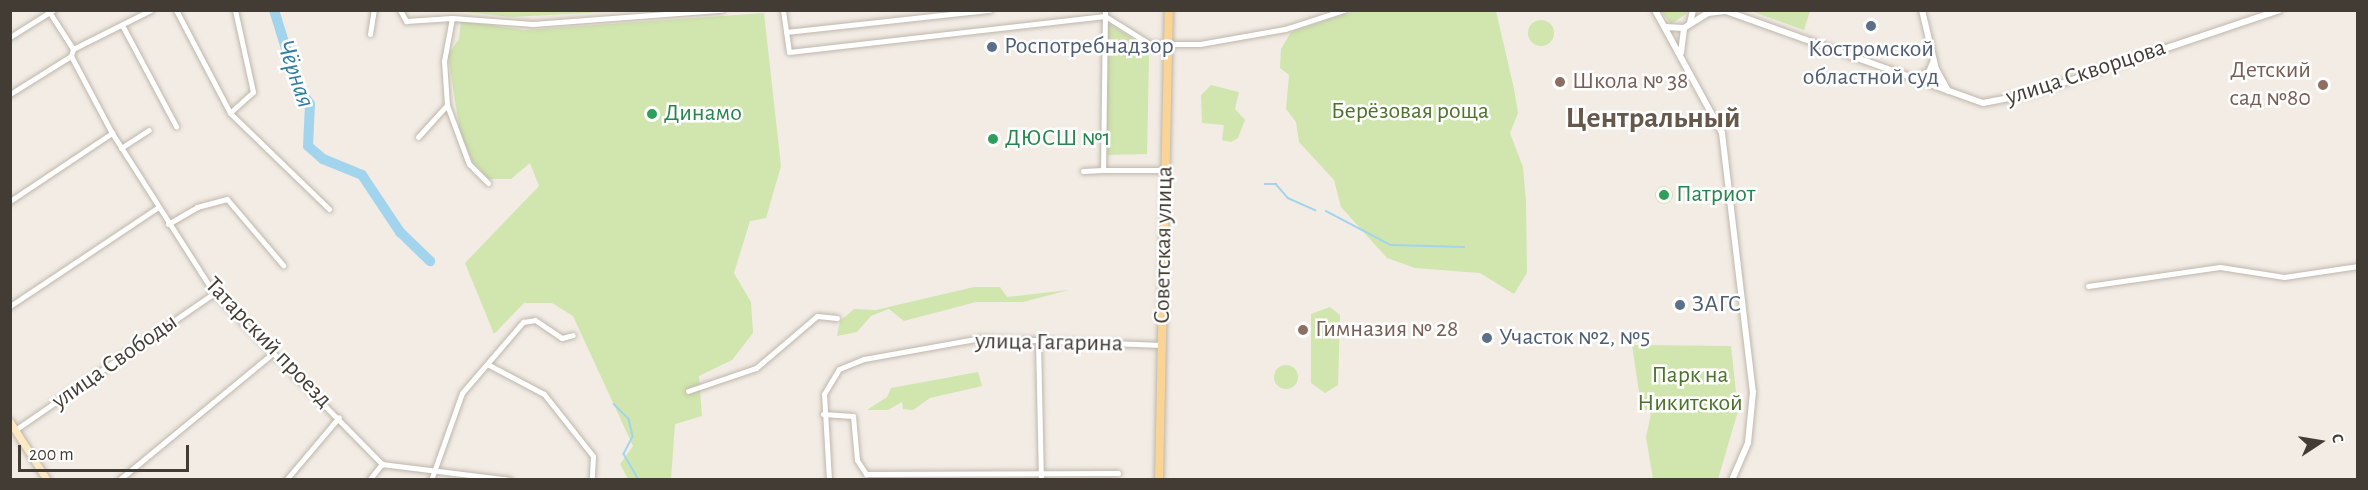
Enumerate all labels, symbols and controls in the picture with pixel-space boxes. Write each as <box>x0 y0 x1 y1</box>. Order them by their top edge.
marker: Костромской областной суд <box>1864 19 1878 33</box>
place label: Роспотребнадзор <box>1004 33 1174 61</box>
street label: улица Скворцова <box>2002 34 2170 112</box>
water label: Чёрная <box>269 36 321 112</box>
place label: Костромской областной суд <box>1803 36 1939 92</box>
marker: Роспотребнадзор <box>985 40 999 54</box>
place label: Детский сад №80 <box>2229 57 2311 113</box>
place label: Школа № 38 <box>1572 68 1688 96</box>
marker: Школа № 38 <box>1553 75 1567 89</box>
marker: Детский сад №80 <box>2316 78 2330 92</box>
park label: Берёзовая роща <box>1331 98 1489 126</box>
place label: Динамо <box>664 100 742 128</box>
district label: Центральный <box>1566 100 1740 136</box>
marker: Динамо <box>645 107 659 121</box>
place label: ДЮСШ №1 <box>1005 125 1111 153</box>
marker: ДЮСШ №1 <box>986 132 1000 146</box>
street label: Советская улица <box>1148 166 1180 324</box>
place label: Патриот <box>1676 181 1755 209</box>
marker: Патриот <box>1657 188 1671 202</box>
street label: Татарский проезд <box>198 272 338 414</box>
place label: ЗАГС <box>1692 291 1741 319</box>
marker: ЗАГС <box>1673 298 1687 312</box>
street label: улица Свободы <box>47 308 183 416</box>
place label: Гимназия № 28 <box>1315 316 1458 344</box>
marker: Гимназия № 28 <box>1296 323 1310 337</box>
place label: Участок №2, №5 <box>1499 324 1650 352</box>
street label: улица Гагарина <box>975 327 1123 359</box>
marker: Участок №2, №5 <box>1480 331 1494 345</box>
park label: Парк на Никитской <box>1637 362 1743 418</box>
north arrow <box>2290 412 2350 472</box>
text: С <box>2329 432 2346 444</box>
scale bar <box>21 433 192 471</box>
text: 200 m <box>29 446 74 464</box>

